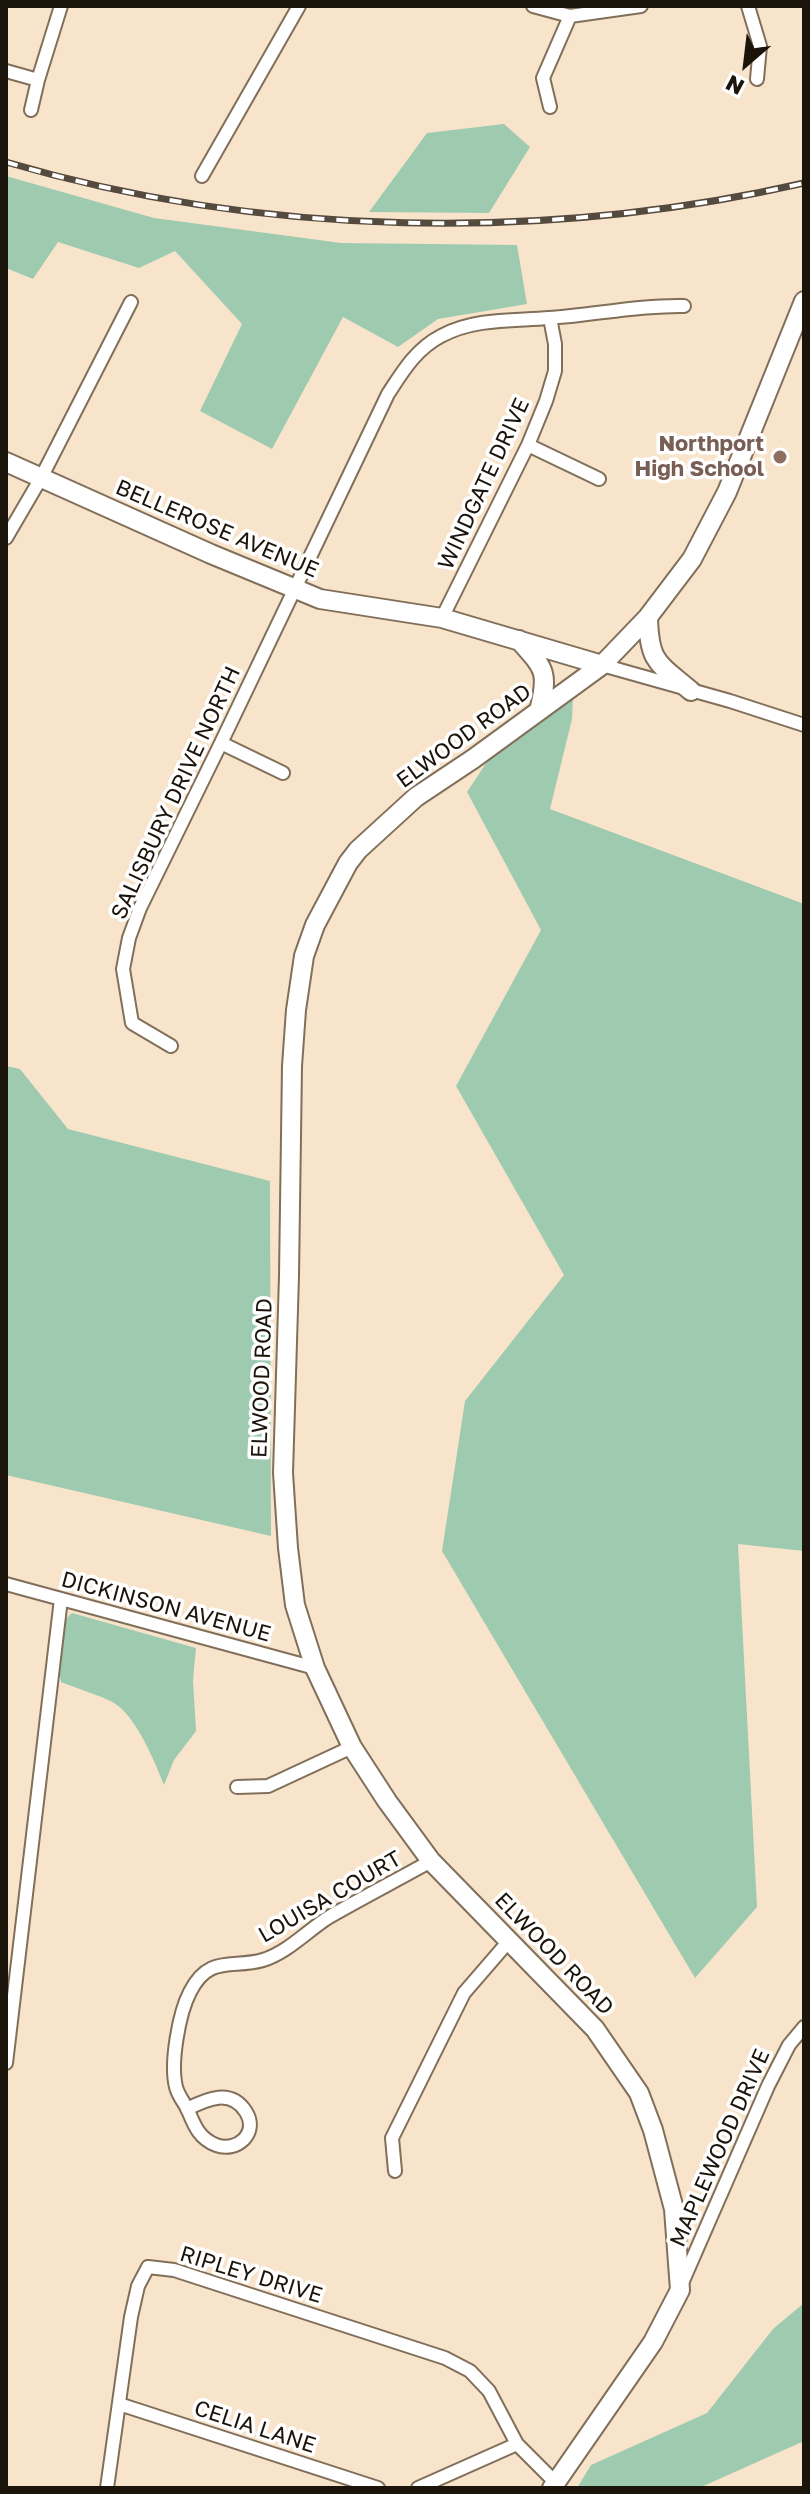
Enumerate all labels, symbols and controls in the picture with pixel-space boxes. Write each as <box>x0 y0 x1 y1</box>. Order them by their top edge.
north arrow <box>706 24 786 104</box>
text: N <box>721 70 748 101</box>
street label: WINDGATE DRIVE <box>433 394 535 574</box>
place label: Northport High School <box>634 431 764 482</box>
marker: Northport High School <box>771 448 789 466</box>
street label: BELLEROSE AVENUE <box>111 474 323 584</box>
street label: SALISBURY DRIVE NORTH <box>106 662 246 924</box>
street label: ELWOOD ROAD <box>392 678 536 794</box>
street label: ELWOOD ROAD <box>246 1298 278 1458</box>
street label: DICKINSON AVENUE <box>58 1566 274 1648</box>
street label: LOUISA COURT <box>254 1845 406 1949</box>
street label: ELWOOD ROAD <box>489 1887 619 2021</box>
street label: MAPLEWOOD DRIVE <box>664 2045 776 2251</box>
street label: RIPLEY DRIVE <box>177 2241 325 2309</box>
street label: CELIA LANE <box>191 2395 319 2459</box>

